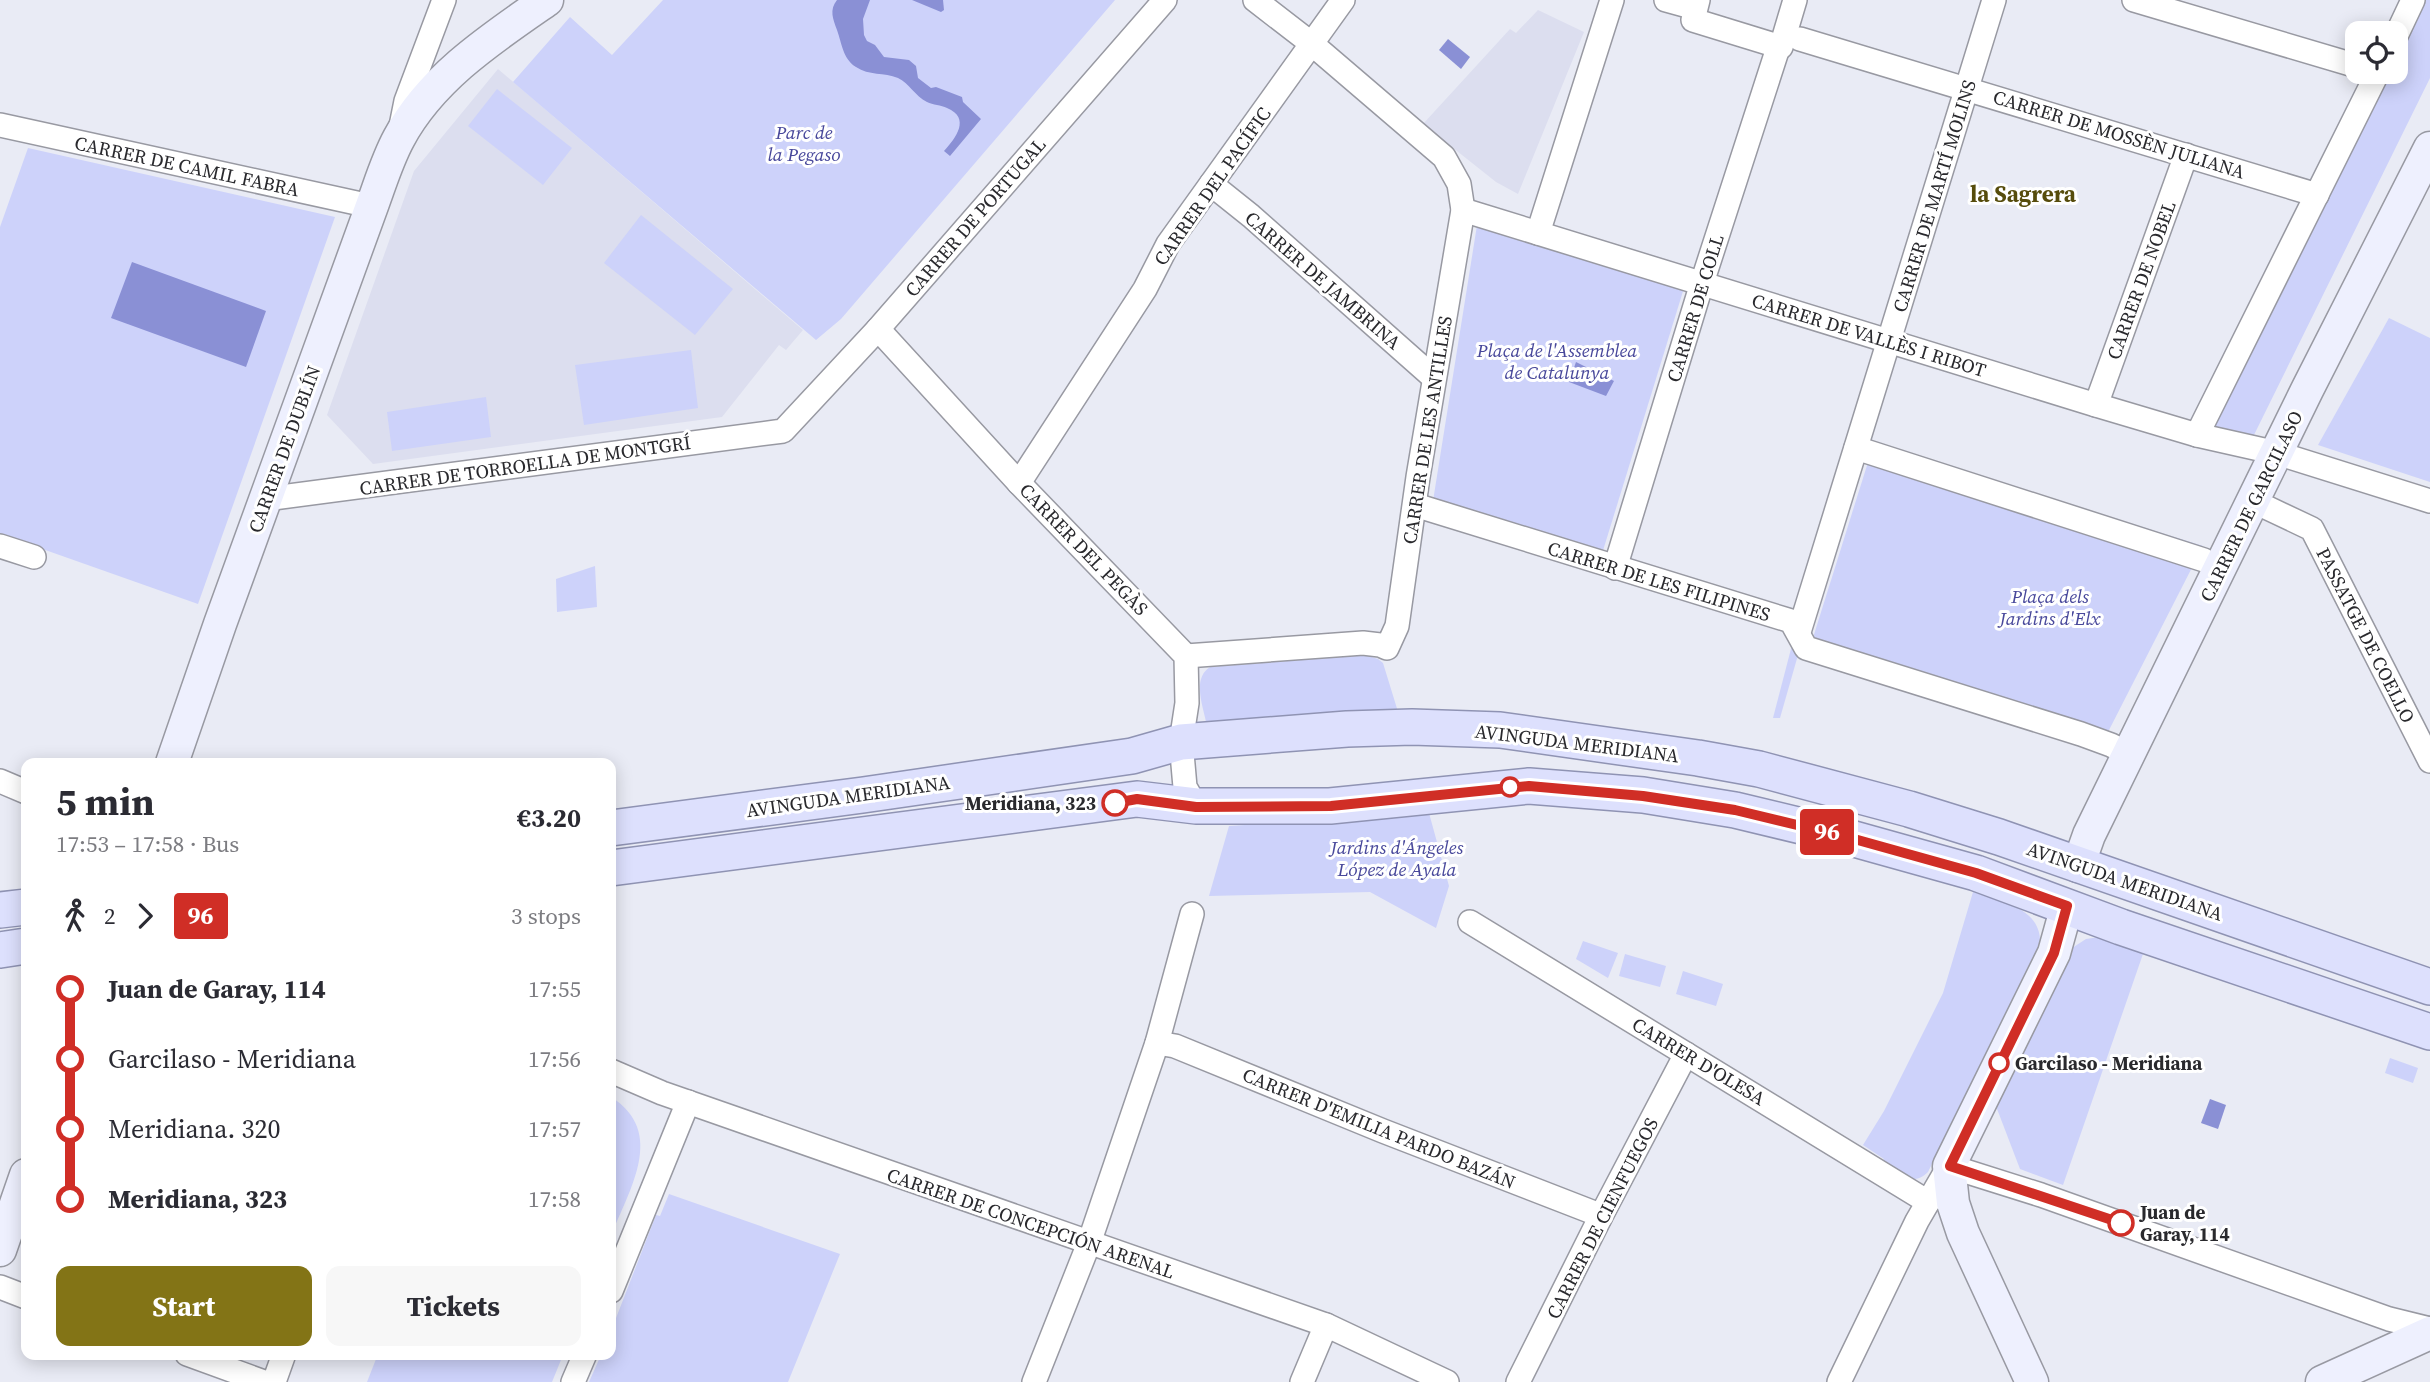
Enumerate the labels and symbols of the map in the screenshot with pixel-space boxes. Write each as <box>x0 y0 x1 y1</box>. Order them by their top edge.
street label: CARRER DE MARTÍ MOLINS <box>1886 77 1982 315</box>
street label: CARRER DE MOSSÈN JULIANA <box>1990 83 2248 185</box>
street label: CARRER DEL PACÍFIC <box>1147 102 1277 270</box>
park label: Parc de la Pegaso <box>768 119 840 167</box>
street label: CARRER DE CAMIL FABRA <box>72 129 302 203</box>
street label: CARRER DE PORTUGAL <box>899 132 1051 302</box>
district label: la Sagrera <box>1970 178 2077 210</box>
street label: CARRER DE NOBEL <box>2100 197 2182 363</box>
street label: CARRER DE JAMBRINA <box>1239 205 1407 355</box>
street label: CARRER DE COLL <box>1660 231 1730 385</box>
street label: CARRER DE VALLÈS I RIBOT <box>1749 287 1990 383</box>
street label: CARRER DE LES ANTILLES <box>1396 314 1458 546</box>
park label: Plaça de l'Assemblea de Catalunya <box>1476 337 1637 385</box>
street label: CARRER DE DUBLÍN <box>242 362 326 536</box>
street label: CARRER DE GARCILASO <box>2193 406 2309 606</box>
street label: CARRER DE TORROELLA DE MONTGRÍ <box>358 429 692 501</box>
street label: CARRER DEL PEGÀS <box>1014 477 1154 621</box>
street label: CARRER DE LES FILIPINES <box>1544 535 1774 627</box>
street label: PASSATGE DE COELLO <box>2310 543 2422 727</box>
park label: Plaça dels Jardins d'Elx <box>1997 583 2102 631</box>
street label: AVINGUDA MERIDIANA <box>1473 718 1681 768</box>
street label: AVINGUDA MERIDIANA <box>744 769 952 823</box>
unlabelled marker <box>1500 777 1520 797</box>
place label: Meridiana, 323 <box>965 790 1096 816</box>
marker: Meridiana, 323 <box>1102 790 1128 816</box>
line badge: 96 <box>1796 809 1858 855</box>
park label: Jardins d'Ángeles López de Ayala <box>1328 834 1464 882</box>
street label: AVINGUDA MERIDIANA <box>2024 835 2227 927</box>
street label: CARRER D'OLESA <box>1628 1011 1771 1111</box>
place label: Garcilaso - Meridiana <box>2015 1050 2203 1076</box>
marker: Garcilaso - Meridiana <box>1989 1053 2009 1073</box>
street label: CARRER D'EMILIA PARDO BAZÁN <box>1239 1061 1519 1195</box>
street label: CARRER DE CIENFUEGOS <box>1540 1113 1664 1323</box>
street label: CARRER DE CONCEPCIÓN ARENAL <box>884 1161 1178 1285</box>
place label: Juan de Garay, 114 <box>2139 1199 2230 1247</box>
marker: Juan de Garay, 114 <box>2108 1210 2134 1236</box>

